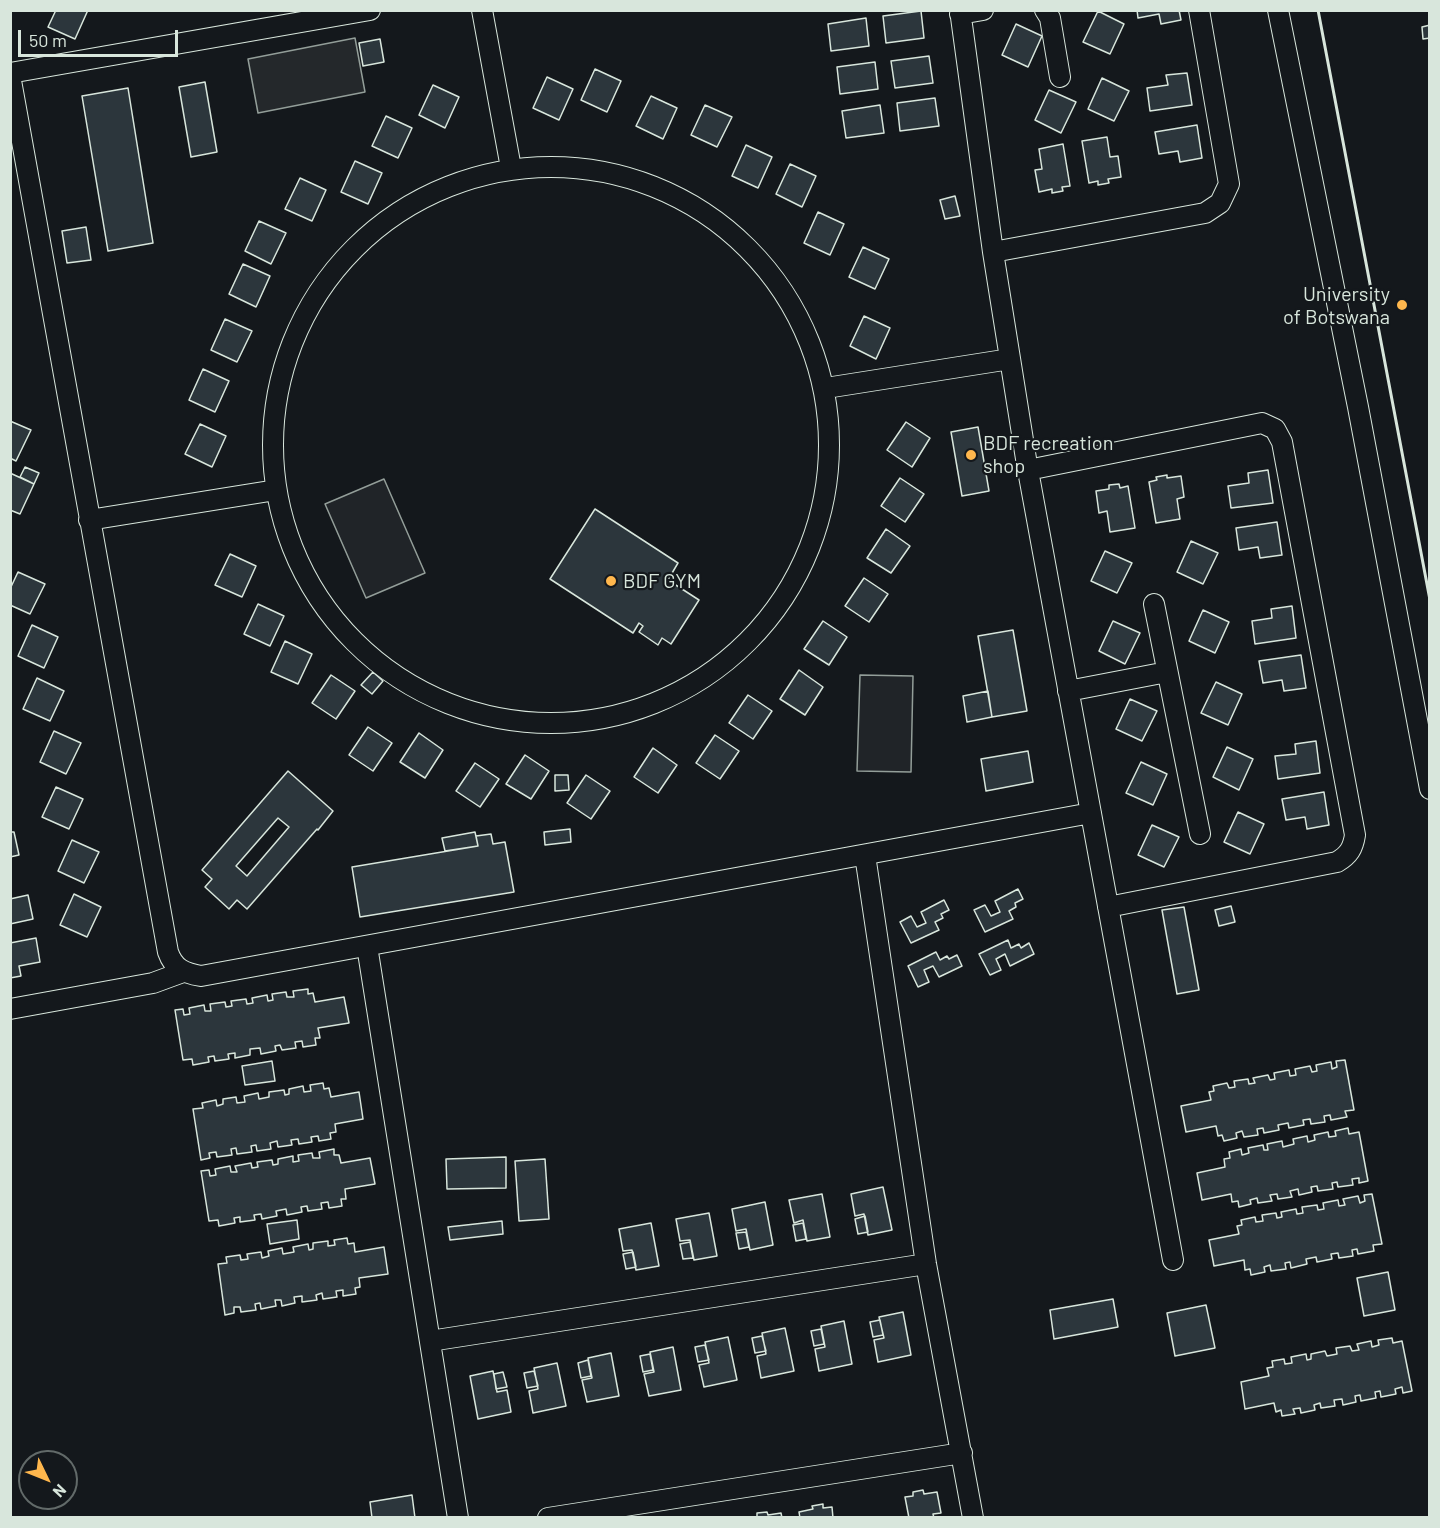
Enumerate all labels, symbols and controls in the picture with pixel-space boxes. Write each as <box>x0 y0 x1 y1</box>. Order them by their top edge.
scale bar <box>21 18 182 56</box>
text: 50 m <box>29 29 67 51</box>
place label: University of Botswana <box>1283 282 1390 329</box>
marker: University of Botswana <box>1395 298 1409 312</box>
place label: BDF recreation shop <box>983 431 1113 478</box>
marker: BDF recreation shop <box>964 448 978 462</box>
place label: BDF GYM <box>623 569 701 593</box>
marker: BDF GYM <box>604 574 618 588</box>
north arrow <box>18 1450 78 1510</box>
text: N <box>49 1481 71 1502</box>

